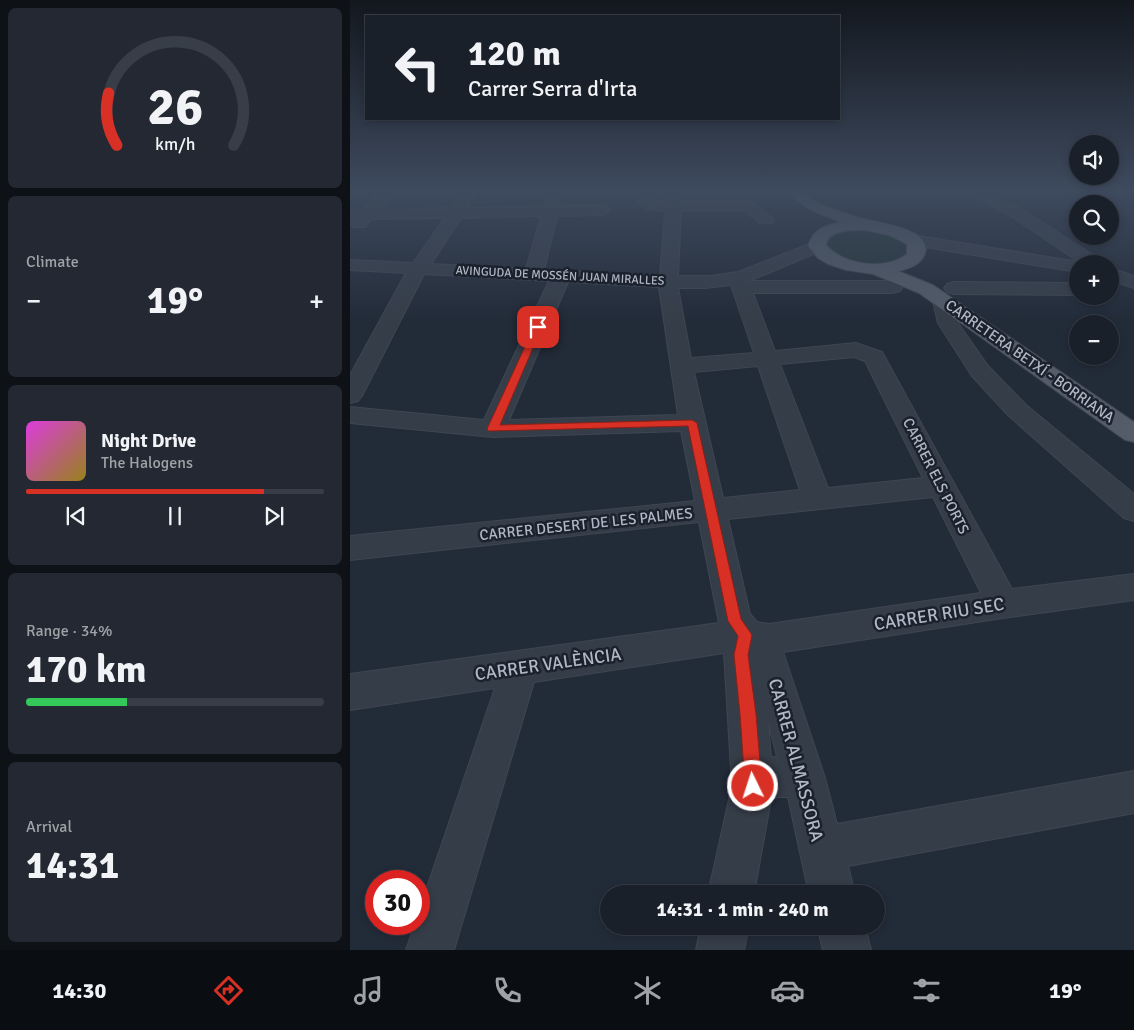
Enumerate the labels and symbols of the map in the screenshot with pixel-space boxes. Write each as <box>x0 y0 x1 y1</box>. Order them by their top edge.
street label: AVINGUDA DE MOSSÉN JUAN MIRALLES <box>455 263 665 289</box>
street label: CARRETERA BETXÍ - BORRIANA <box>942 295 1118 426</box>
pin <box>517 306 559 348</box>
street label: CARRER ELS PORTS <box>899 415 973 537</box>
street label: CARRER DESERT DE LES PALMES <box>479 504 693 544</box>
street label: CARRER RIU SEC <box>872 593 1006 635</box>
street label: CARRER VALÈNCIA <box>473 643 623 685</box>
street label: CARRER ALMASSORA <box>764 676 828 844</box>
position arrow <box>726 759 778 811</box>
speed limit sign: 30 <box>365 870 430 935</box>

